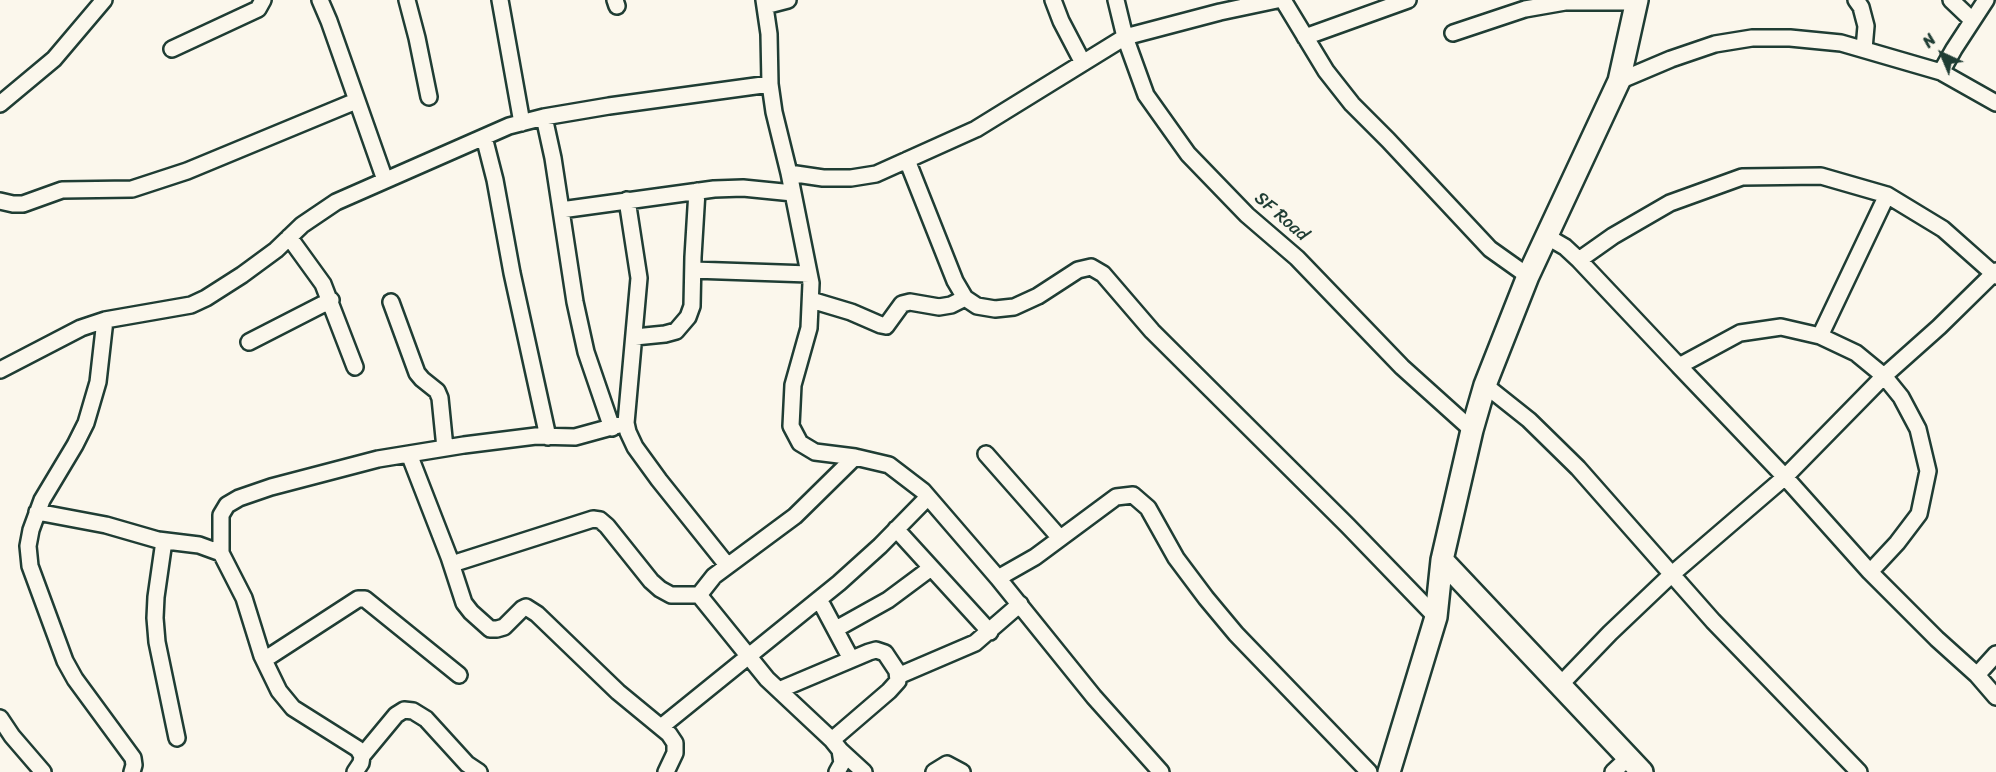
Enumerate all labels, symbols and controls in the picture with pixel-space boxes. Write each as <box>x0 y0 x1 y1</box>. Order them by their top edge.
north arrow <box>1912 24 1972 84</box>
text: N <box>1915 26 1943 55</box>
street label: SF Road <box>1250 188 1312 246</box>

